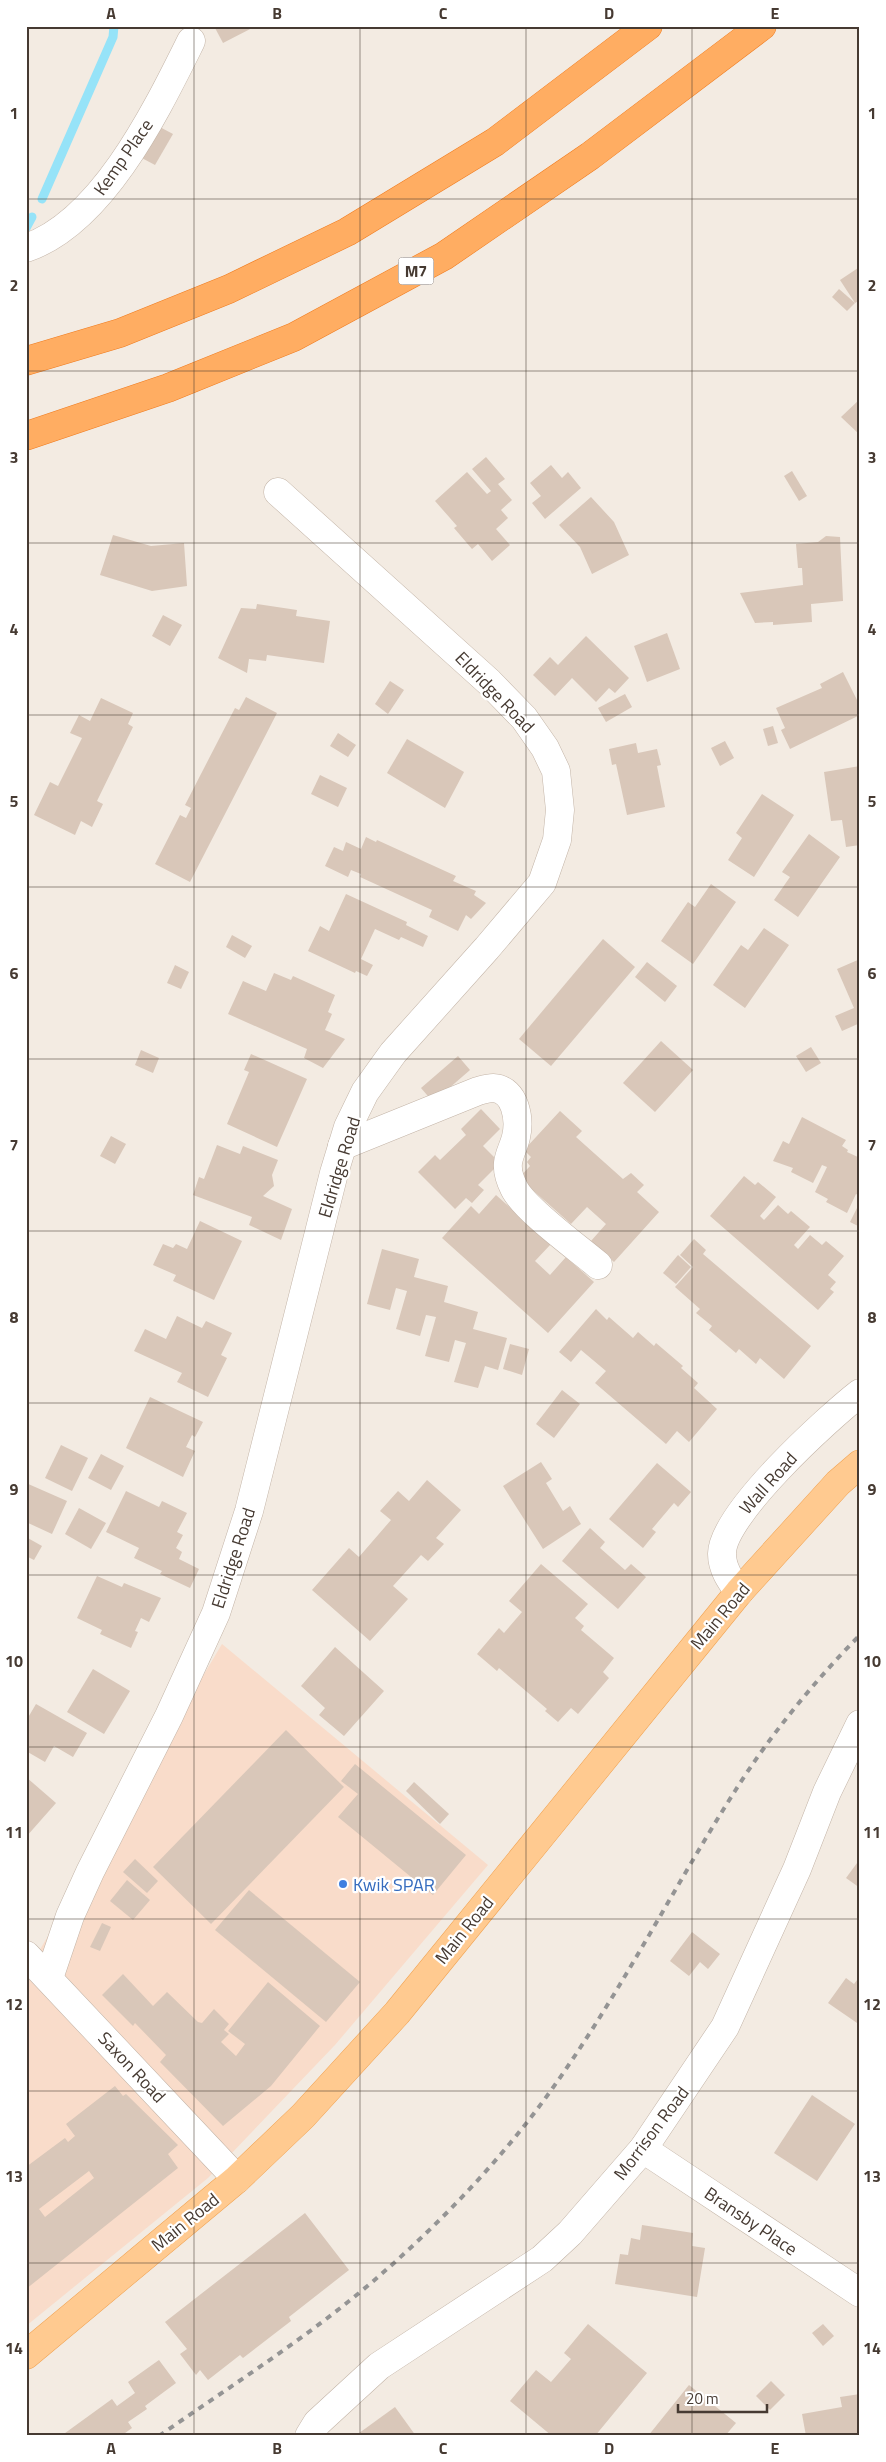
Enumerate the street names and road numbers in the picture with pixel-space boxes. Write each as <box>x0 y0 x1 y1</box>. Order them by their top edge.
street label: Kemp Place <box>87 113 159 201</box>
road number: M7 <box>398 258 434 284</box>
street label: Eldridge Road <box>449 645 541 739</box>
street label: Eldridge Road <box>311 1113 367 1221</box>
street label: Wall Road <box>733 1446 803 1520</box>
street label: Eldridge Road <box>204 1504 262 1612</box>
street label: Main Road <box>684 1576 756 1656</box>
street label: Main Road <box>428 1890 500 1970</box>
street label: Saxon Road <box>92 2025 172 2109</box>
street label: Morrison Road <box>607 2080 695 2186</box>
street label: Bransby Place <box>699 2180 803 2262</box>
street label: Main Road <box>145 2186 225 2258</box>

